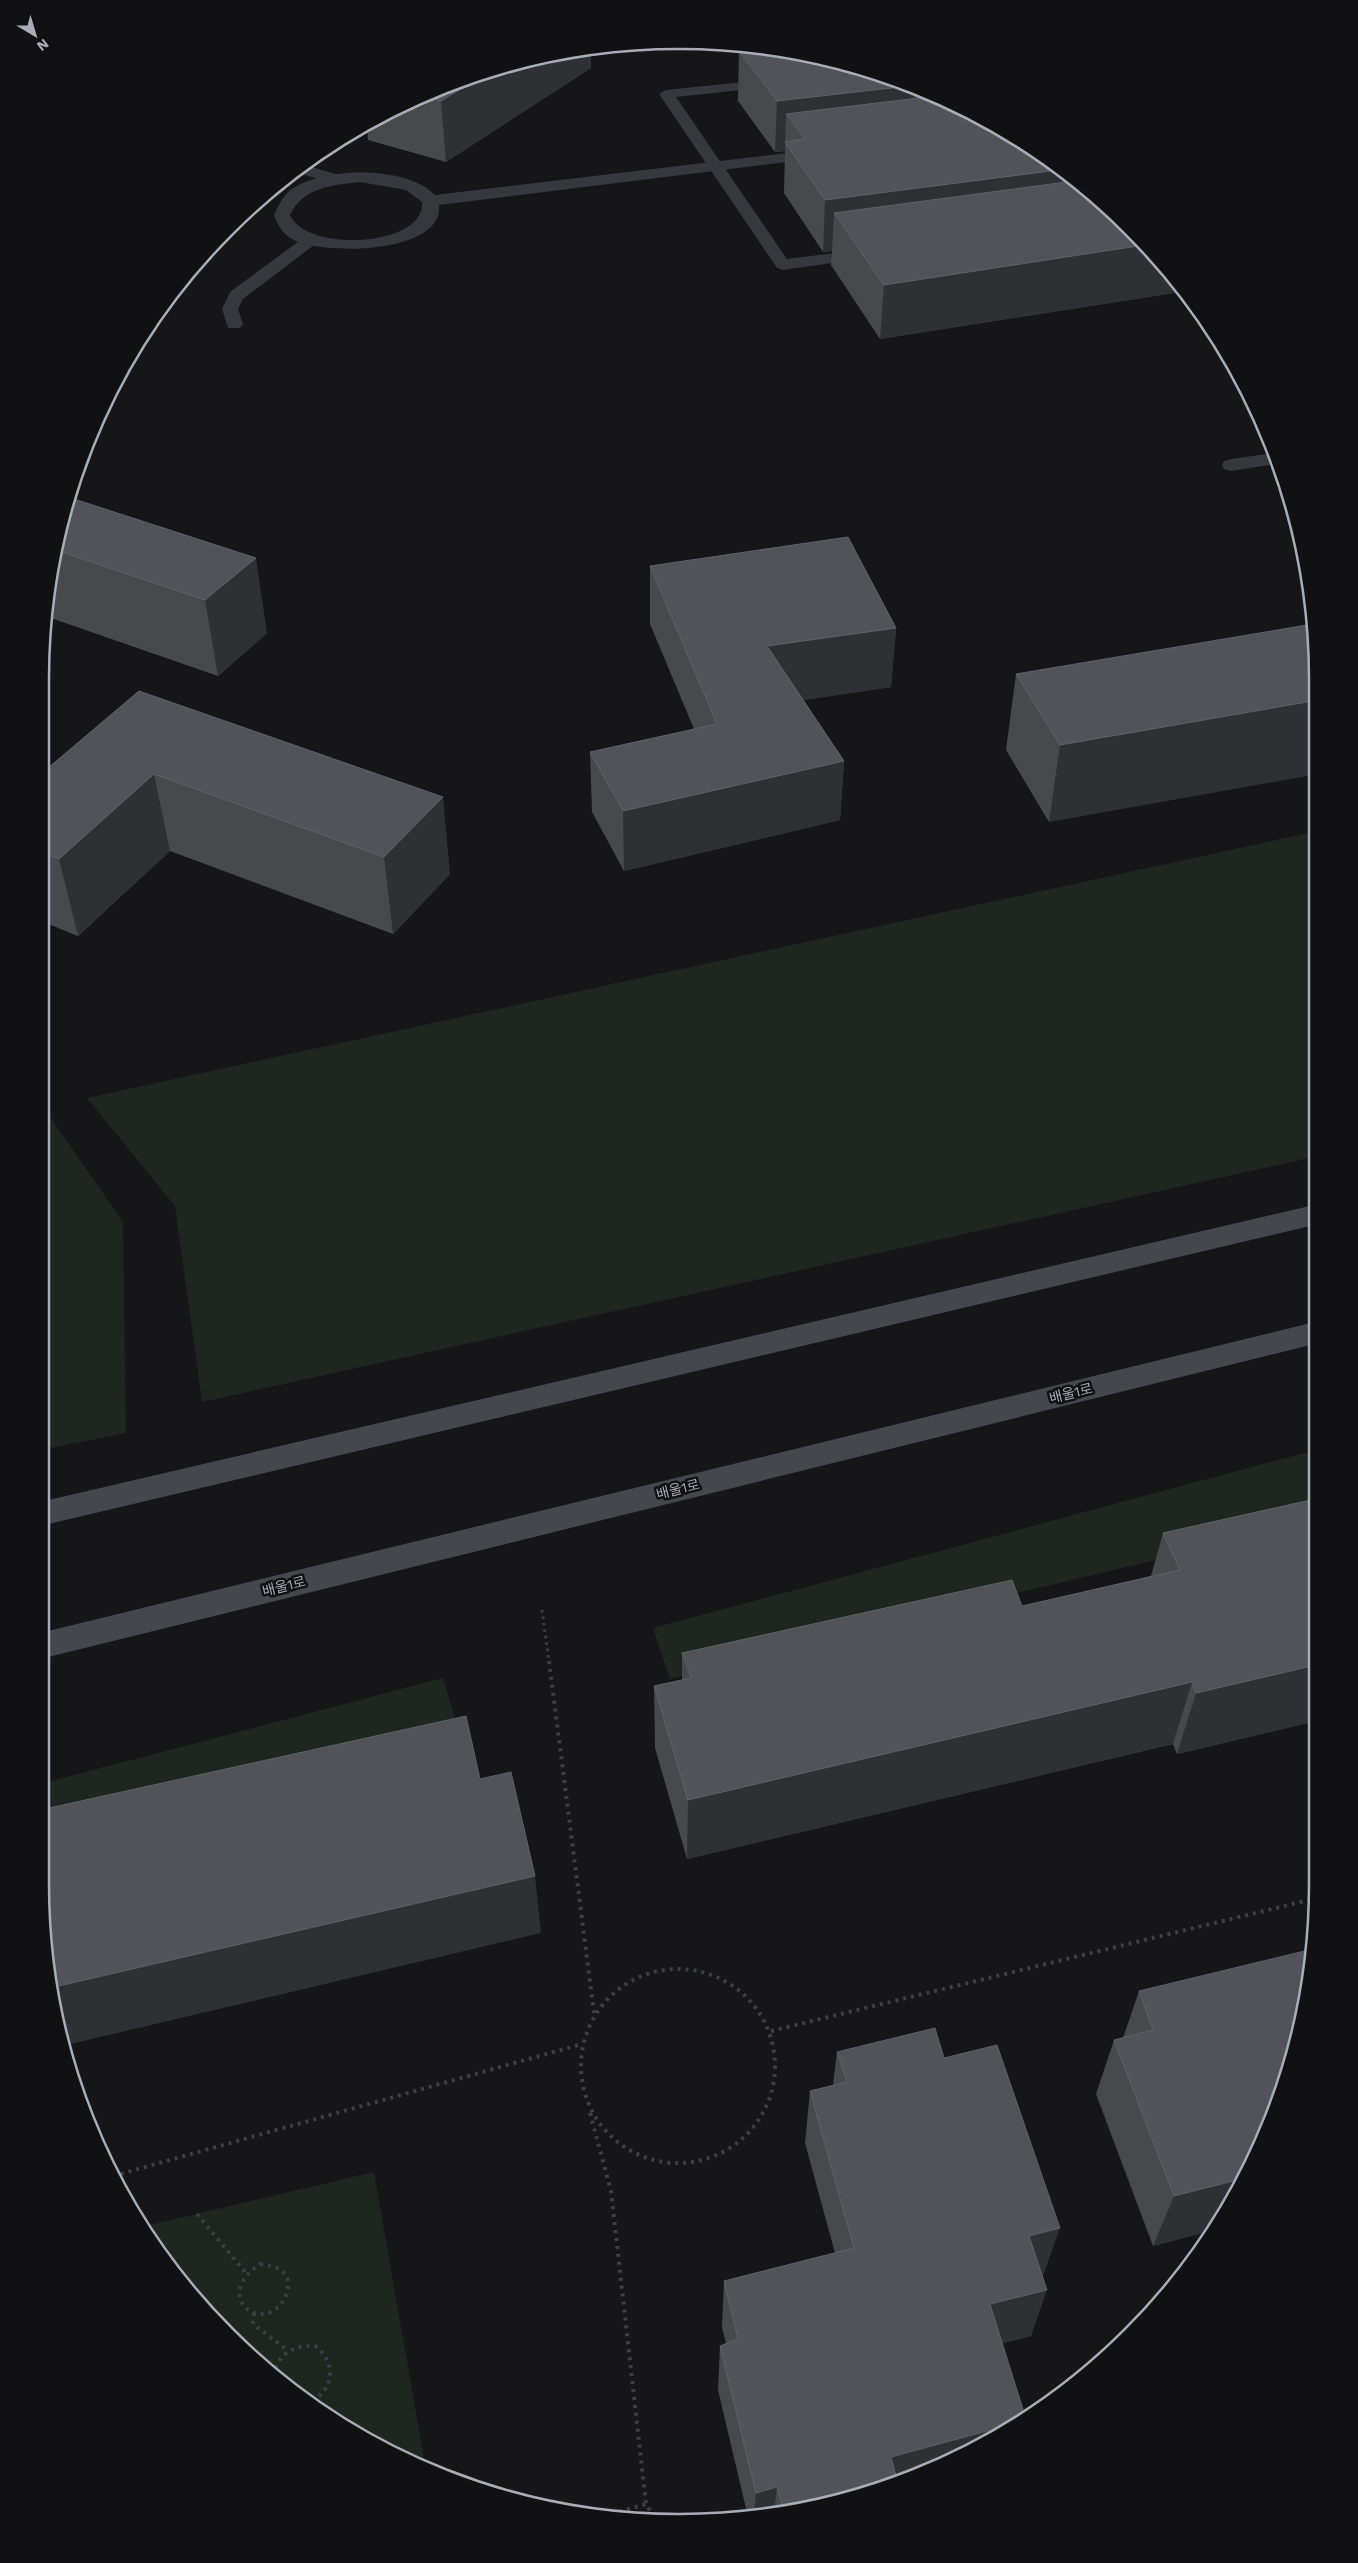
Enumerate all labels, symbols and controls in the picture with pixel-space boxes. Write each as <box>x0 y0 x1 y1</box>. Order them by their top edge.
north arrow <box>10 10 60 60</box>
text: N <box>34 36 52 55</box>
street label: 배울1로 <box>1048 1380 1094 1406</box>
street label: 배울1로 <box>655 1476 701 1502</box>
street label: 배울1로 <box>261 1573 307 1599</box>

